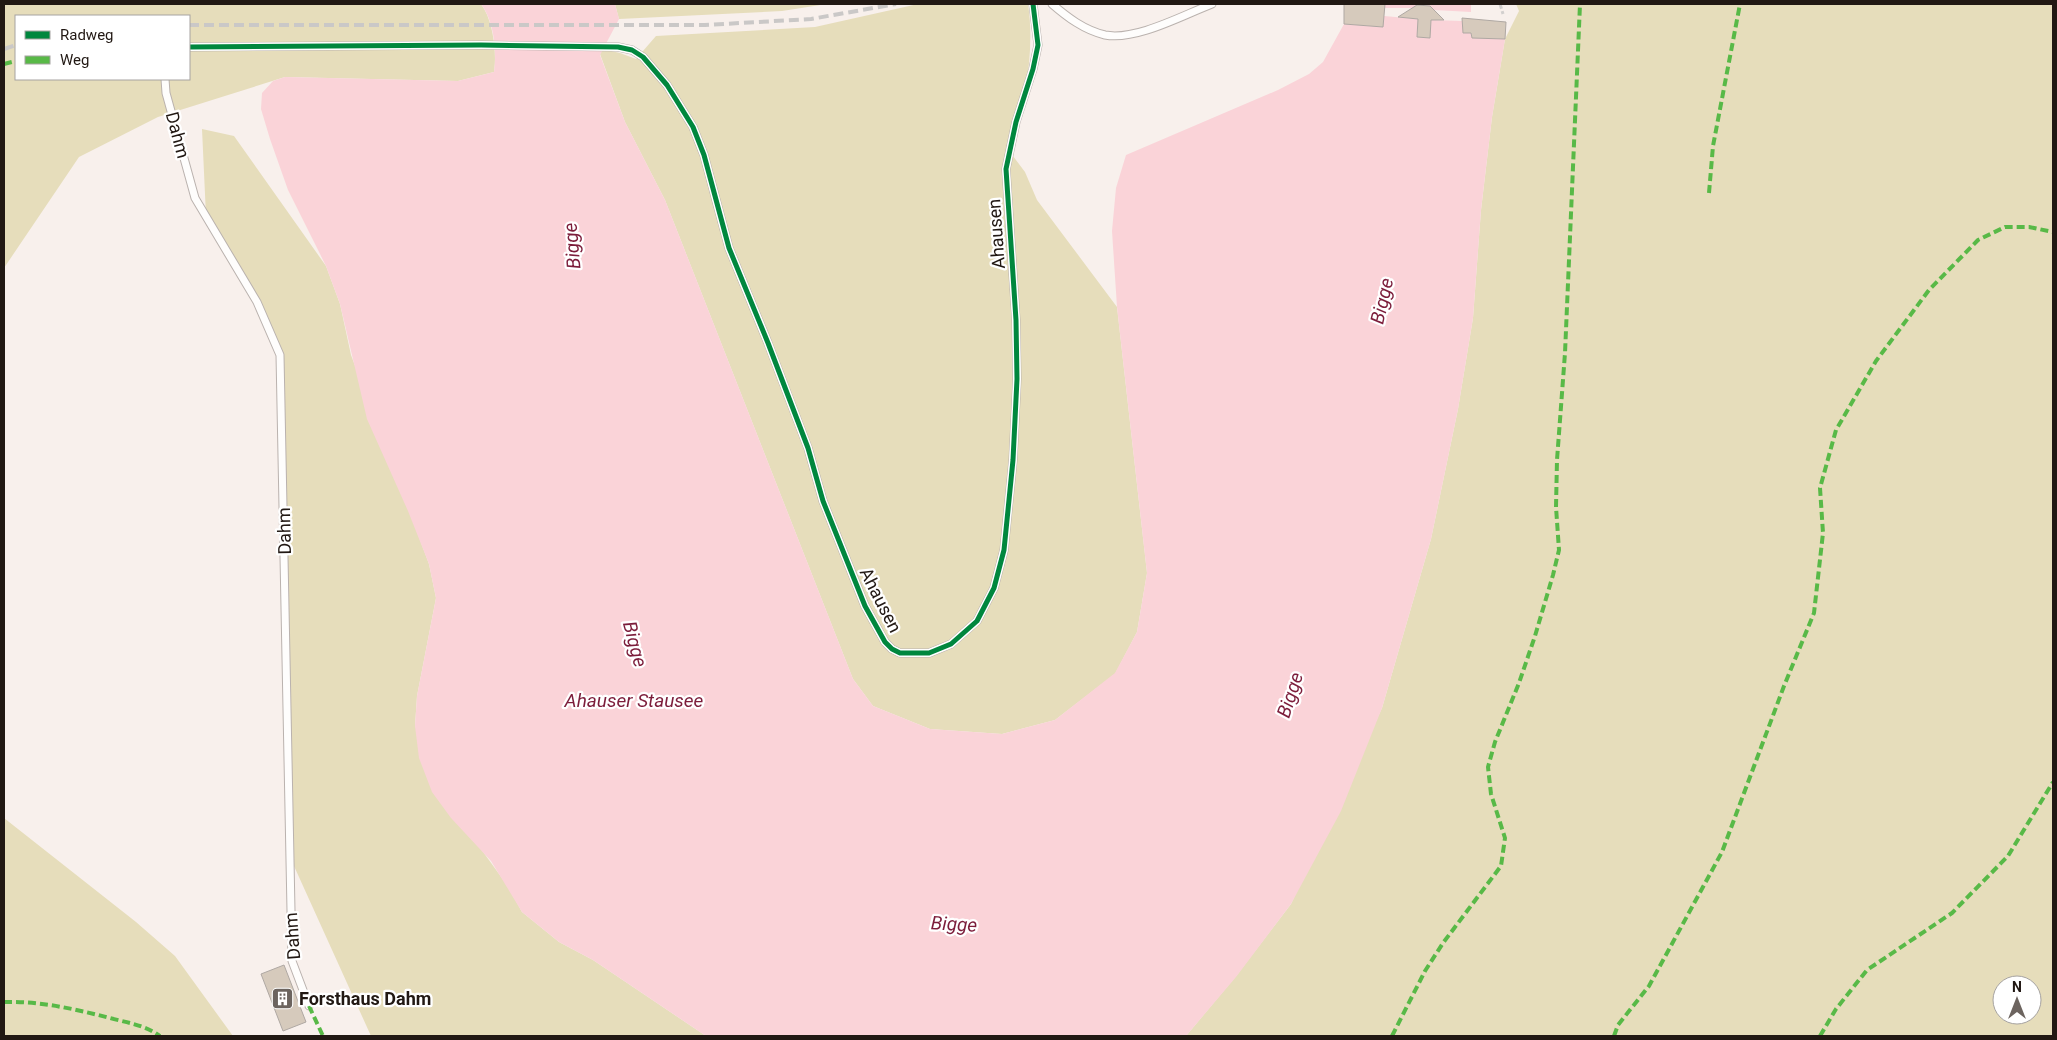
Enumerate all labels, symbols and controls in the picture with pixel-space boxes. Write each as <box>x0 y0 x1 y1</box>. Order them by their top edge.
legend <box>15 15 190 80</box>
text: Radweg <box>60 26 114 44</box>
text: Weg <box>60 51 89 69</box>
street label: Dahm <box>162 109 194 161</box>
street label: Ahausen <box>983 198 1009 270</box>
water label: Bigge <box>559 222 585 270</box>
water label: Bigge <box>1366 276 1398 326</box>
street label: Dahm <box>273 507 295 555</box>
street label: Ahausen <box>856 564 906 636</box>
water label: Bigge <box>618 619 652 670</box>
water label: Bigge <box>1272 669 1308 721</box>
water label: Ahauser Stausee <box>564 689 704 712</box>
water label: Bigge <box>930 911 978 937</box>
street label: Dahm <box>280 912 304 960</box>
north arrow <box>1992 975 2042 1025</box>
text: N <box>2012 979 2022 995</box>
building icon: Forsthaus Dahm <box>271 986 295 1010</box>
place label: Forsthaus Dahm <box>299 988 431 1009</box>

